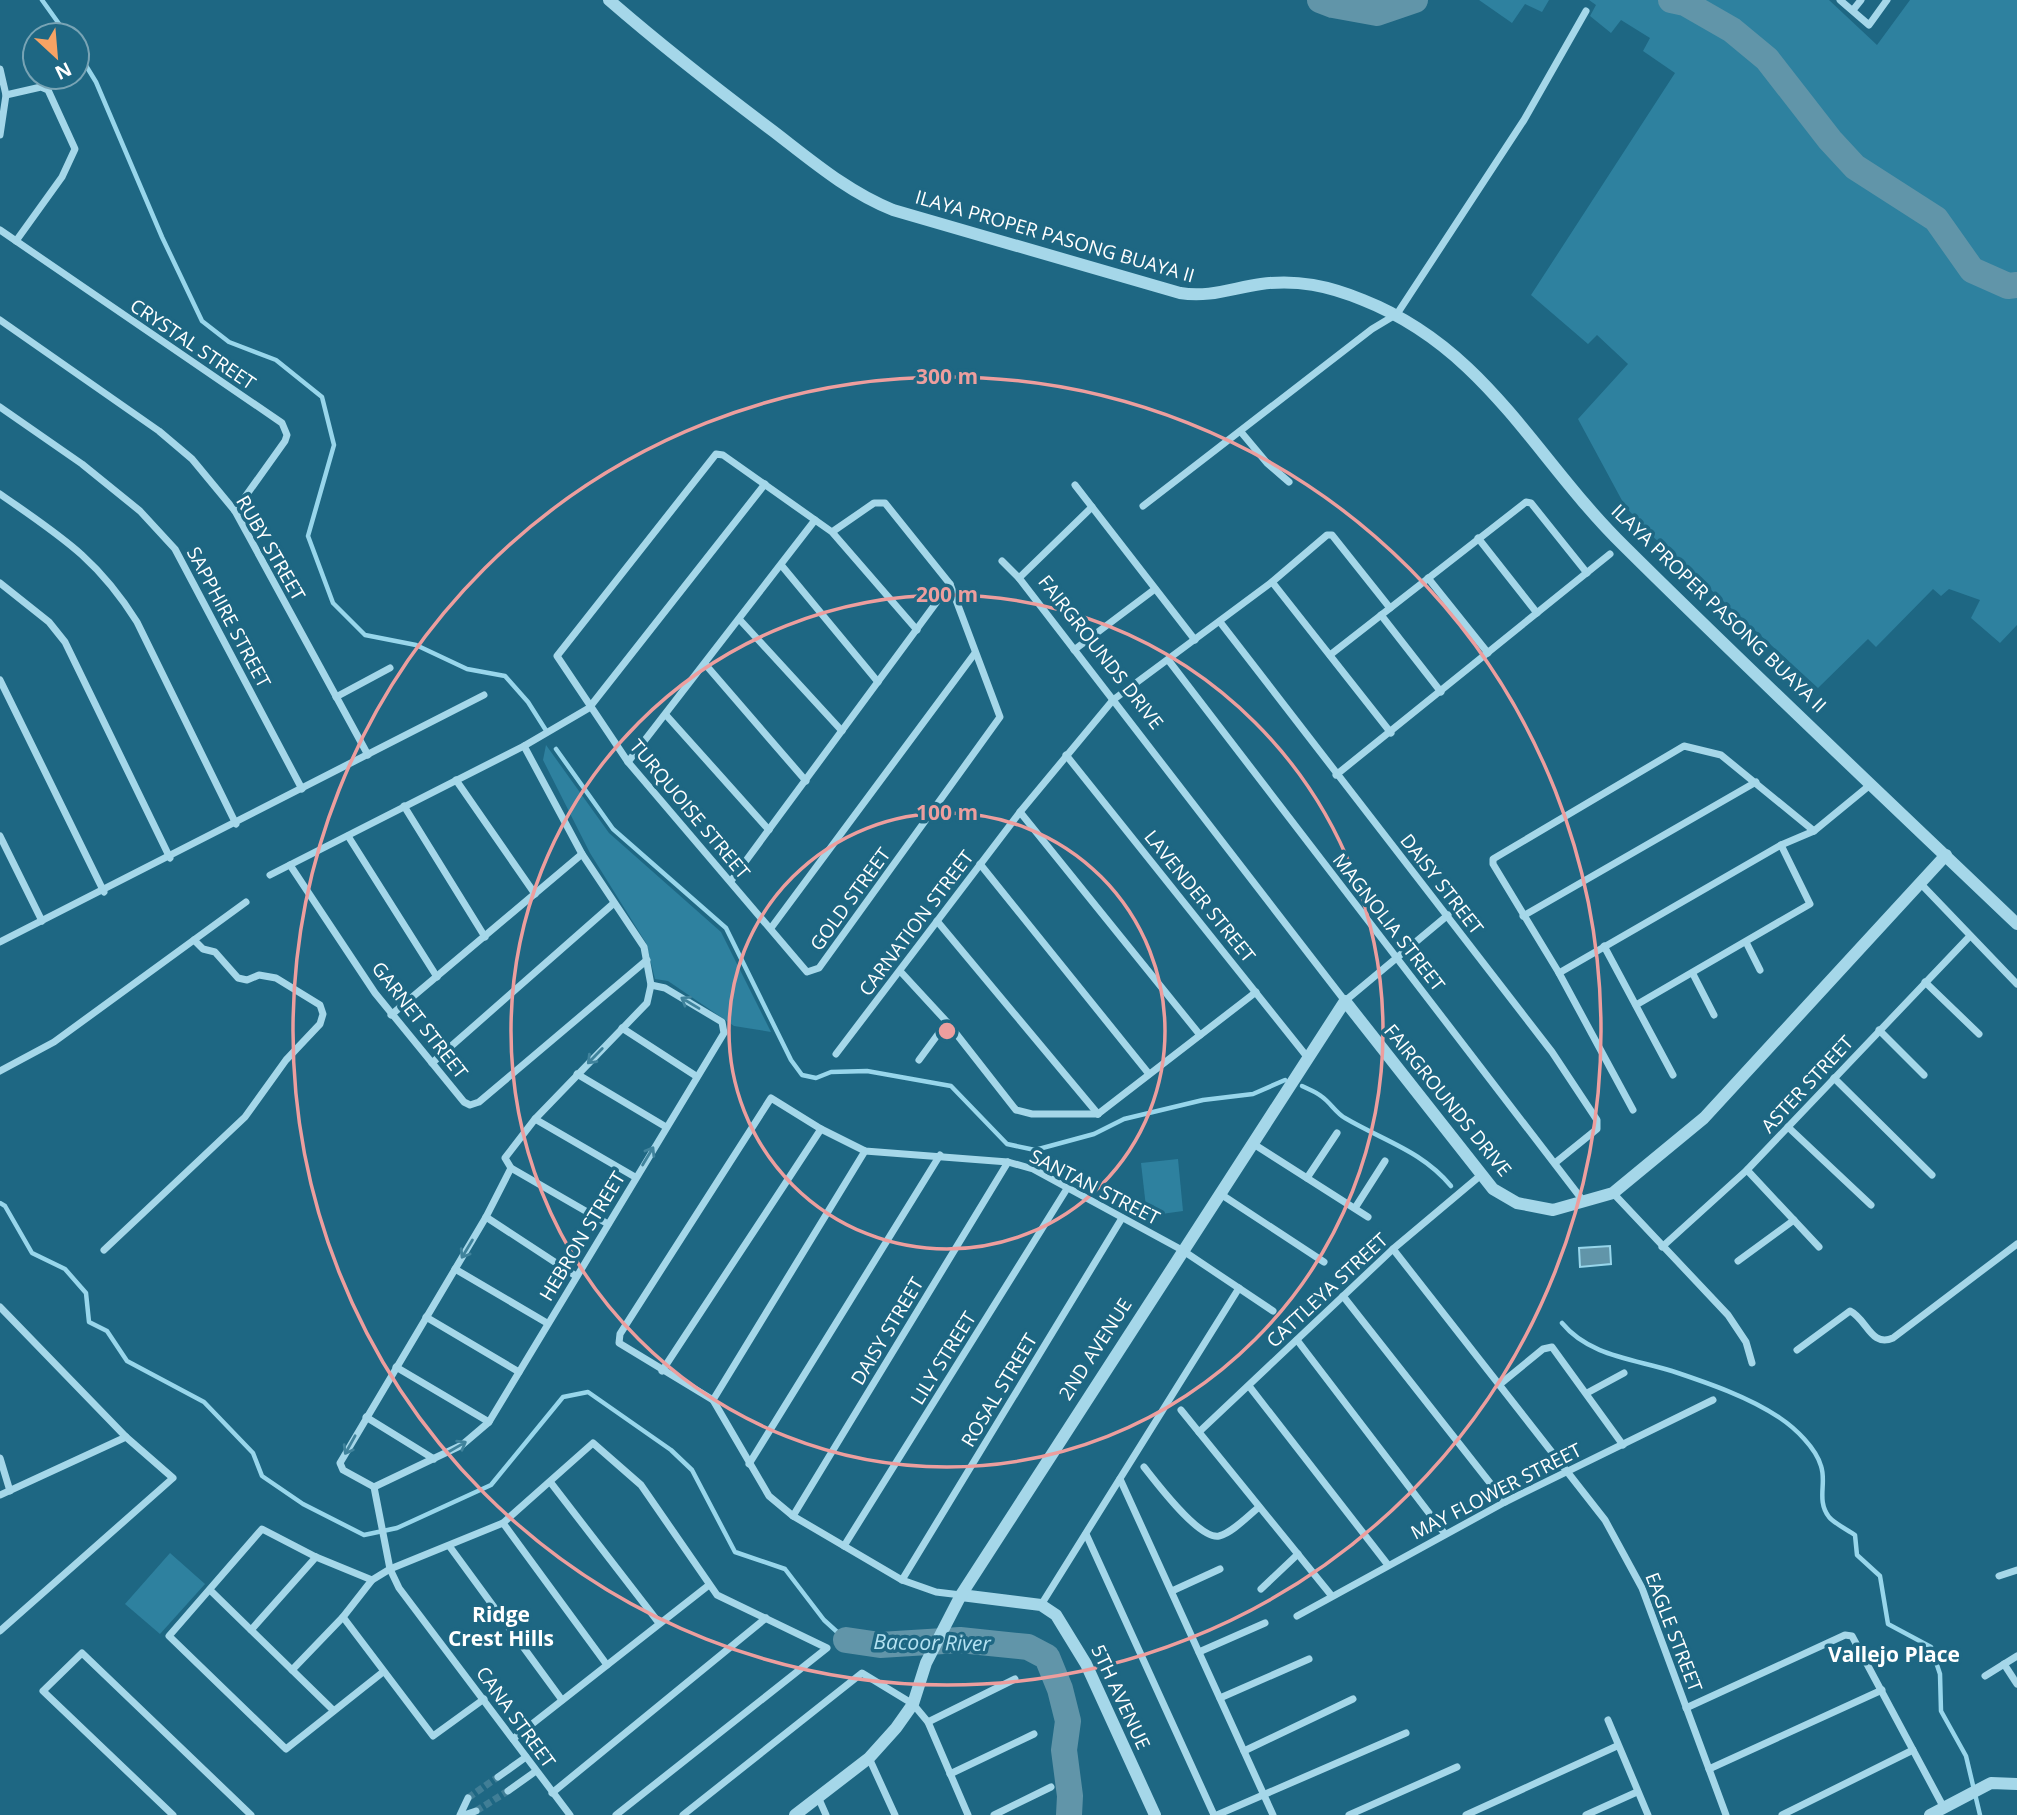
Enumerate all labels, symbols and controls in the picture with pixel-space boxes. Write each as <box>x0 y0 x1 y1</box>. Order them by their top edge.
north arrow <box>21 21 91 91</box>
text: N <box>51 56 76 86</box>
street label: ILAYA PROPER PASONG BUAYA II <box>912 184 1198 288</box>
street label: CRYSTAL STREET <box>125 292 261 396</box>
text: 300 m <box>916 362 978 390</box>
street label: RUBY STREET <box>230 491 312 606</box>
street label: ILAYA PROPER PASONG BUAYA II <box>1606 498 1832 718</box>
street label: SAPPHIRE STREET <box>181 542 277 692</box>
street label: FAIRGROUNDS DRIVE <box>1033 569 1169 735</box>
text: 200 m <box>916 580 978 608</box>
street label: TURQUOISE STREET <box>624 734 757 885</box>
text: 100 m <box>916 798 978 826</box>
street label: LAVENDER STREET <box>1139 824 1262 968</box>
street label: DAISY STREET <box>1394 828 1490 940</box>
street label: GOLD STREET <box>804 842 897 956</box>
street label: CARNATION STREET <box>853 844 980 1001</box>
street label: MAGNOLIA STREET <box>1327 848 1451 997</box>
street label: GARNET STREET <box>366 956 474 1084</box>
one-way arrow <box>681 995 701 1009</box>
street label: FAIRGROUNDS DRIVE <box>1378 1018 1518 1182</box>
centre of rings <box>935 1019 959 1043</box>
street label: ASTER STREET <box>1755 1029 1859 1138</box>
one-way arrow <box>586 1047 603 1064</box>
street label: SANTAN STREET <box>1026 1143 1165 1231</box>
one-way arrow <box>641 1147 655 1167</box>
street label: HEBRON STREET <box>533 1166 631 1306</box>
street label: CATTLEYA STREET <box>1261 1227 1394 1353</box>
one-way arrow <box>459 1239 473 1259</box>
street label: DAISY STREET <box>845 1272 930 1390</box>
street label: 2ND AVENUE <box>1052 1293 1138 1405</box>
street label: LILY STREET <box>904 1306 982 1409</box>
street label: ROSAL STREET <box>955 1328 1043 1452</box>
one-way arrow <box>343 1434 357 1454</box>
street label: MAY FLOWER STREET <box>1406 1436 1586 1545</box>
one-way arrow <box>447 1440 467 1454</box>
street label: EAGLE STREET <box>1639 1569 1709 1696</box>
district label: Ridge Crest Hills <box>448 1600 554 1652</box>
water label: Bacoor River <box>873 1627 992 1657</box>
street label: 5TH AVENUE <box>1085 1640 1157 1754</box>
district label: Vallejo Place <box>1828 1640 1960 1668</box>
street label: CANA STREET <box>470 1661 562 1773</box>

